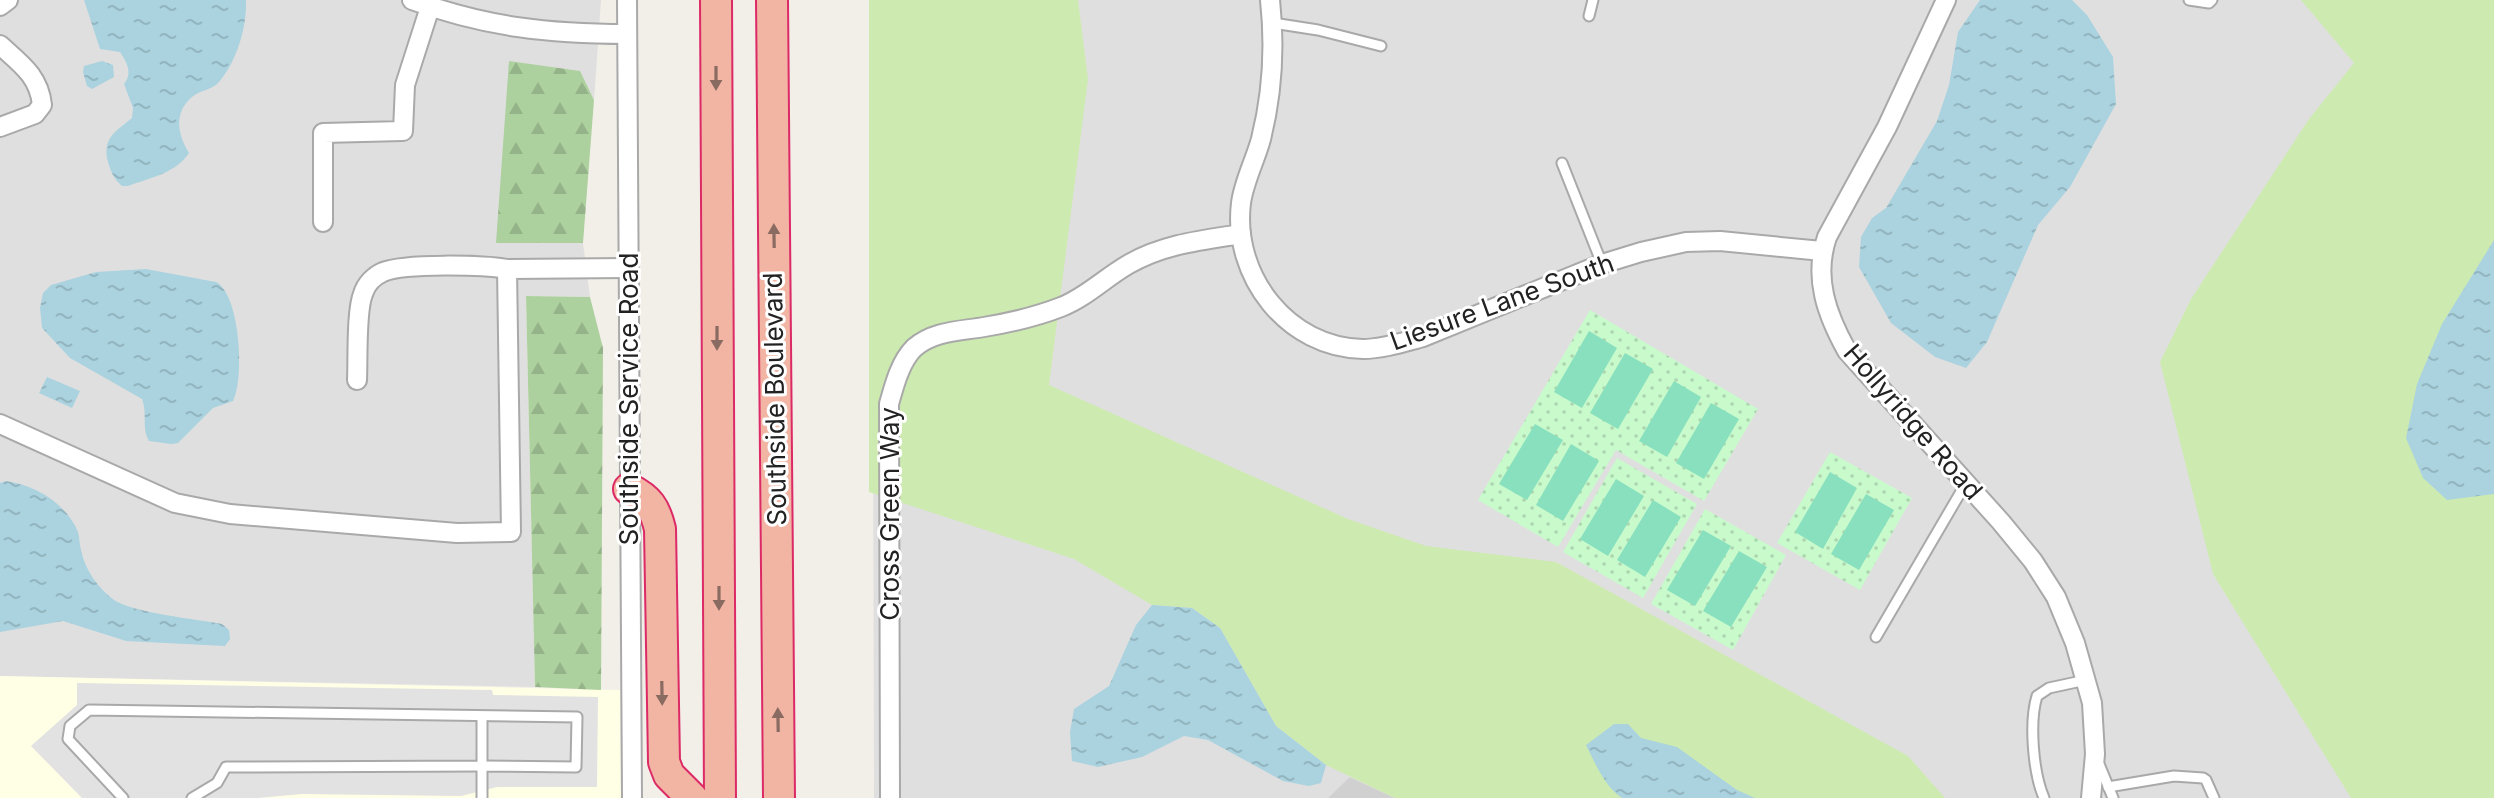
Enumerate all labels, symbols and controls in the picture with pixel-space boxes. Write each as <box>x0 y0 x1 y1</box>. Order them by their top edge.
one-way arrow <box>710 66 722 91</box>
one-way arrow <box>768 223 780 248</box>
street label: Liesure Lane South <box>1386 247 1618 356</box>
street label: Southside Service Road <box>613 253 644 545</box>
street label: Southside Boulevard <box>757 272 792 526</box>
one-way arrow <box>711 326 724 351</box>
street label: Hollyridge Road <box>1837 338 1989 506</box>
street label: Cross Green Way <box>874 407 905 621</box>
one-way arrow <box>713 586 725 611</box>
one-way arrow <box>656 681 668 706</box>
one-way arrow <box>772 707 784 732</box>

